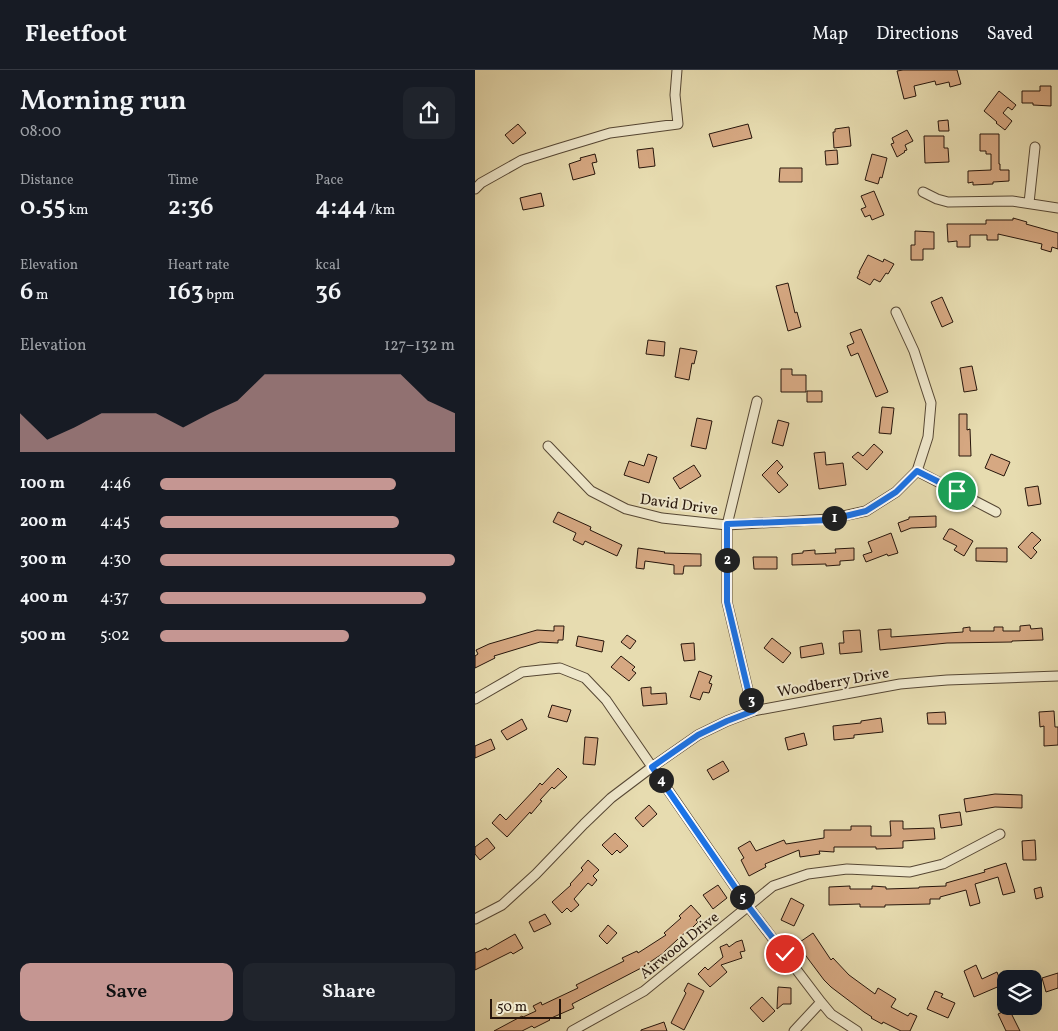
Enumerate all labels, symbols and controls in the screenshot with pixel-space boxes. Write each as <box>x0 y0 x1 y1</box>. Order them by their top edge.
text: Fleetfoot <box>25 18 127 52</box>
text: Map <box>812 22 848 47</box>
text: Directions <box>876 22 959 47</box>
text: Saved <box>987 22 1033 47</box>
text: Morning run <box>20 82 187 121</box>
button: share <box>403 87 455 139</box>
text: 08:00 <box>20 121 61 143</box>
text: Distance <box>20 171 74 190</box>
text: Time <box>168 171 198 190</box>
text: Pace <box>315 171 343 190</box>
text: 0.55 <box>20 190 66 225</box>
text: 2:36 <box>168 190 214 225</box>
text: 4:44 <box>315 190 367 225</box>
text: km <box>66 201 88 220</box>
text: /km <box>367 201 395 220</box>
text: Elevation <box>20 256 78 275</box>
text: Heart rate <box>168 256 229 275</box>
text: kcal <box>315 256 340 275</box>
text: 6 <box>20 275 33 310</box>
text: 163 <box>168 275 203 310</box>
text: 36 <box>315 275 341 310</box>
text: m <box>33 286 49 305</box>
text: bpm <box>203 286 234 305</box>
text: Elevation <box>20 335 87 357</box>
text: 127–132 m <box>384 335 455 357</box>
pin <box>936 470 978 512</box>
text: 100 m <box>20 473 65 495</box>
text: 4:46 <box>100 473 131 495</box>
icon: arrive <box>943 477 971 505</box>
street label: David Drive <box>638 490 719 521</box>
pin: 1 <box>821 506 847 530</box>
text: 1 <box>832 509 837 528</box>
text: 200 m <box>20 511 67 533</box>
text: 4:45 <box>100 511 130 533</box>
pin: 2 <box>715 548 739 572</box>
text: 300 m <box>20 549 66 571</box>
text: 4:30 <box>100 549 131 571</box>
text: 2 <box>724 551 731 570</box>
text: 400 m <box>20 587 68 609</box>
text: 4:37 <box>100 587 129 609</box>
text: 500 m <box>20 625 66 647</box>
text: 5:02 <box>100 625 130 647</box>
street label: Woodberry Drive <box>776 663 891 704</box>
pin: 3 <box>739 688 763 712</box>
text: 3 <box>748 691 755 710</box>
pin: 4 <box>649 768 673 792</box>
text: 4 <box>657 771 666 790</box>
pin: 5 <box>729 884 755 910</box>
text: 5 <box>739 888 746 907</box>
street label: Airwood Drive <box>636 908 724 985</box>
pin <box>764 933 806 975</box>
icon: check <box>771 940 799 968</box>
button: Save <box>20 963 233 1021</box>
button: Share <box>243 963 455 1021</box>
map controls <box>997 970 1042 1015</box>
button: layers <box>997 970 1042 1015</box>
scale bar <box>490 996 561 1019</box>
text: 50 m <box>497 998 527 1017</box>

